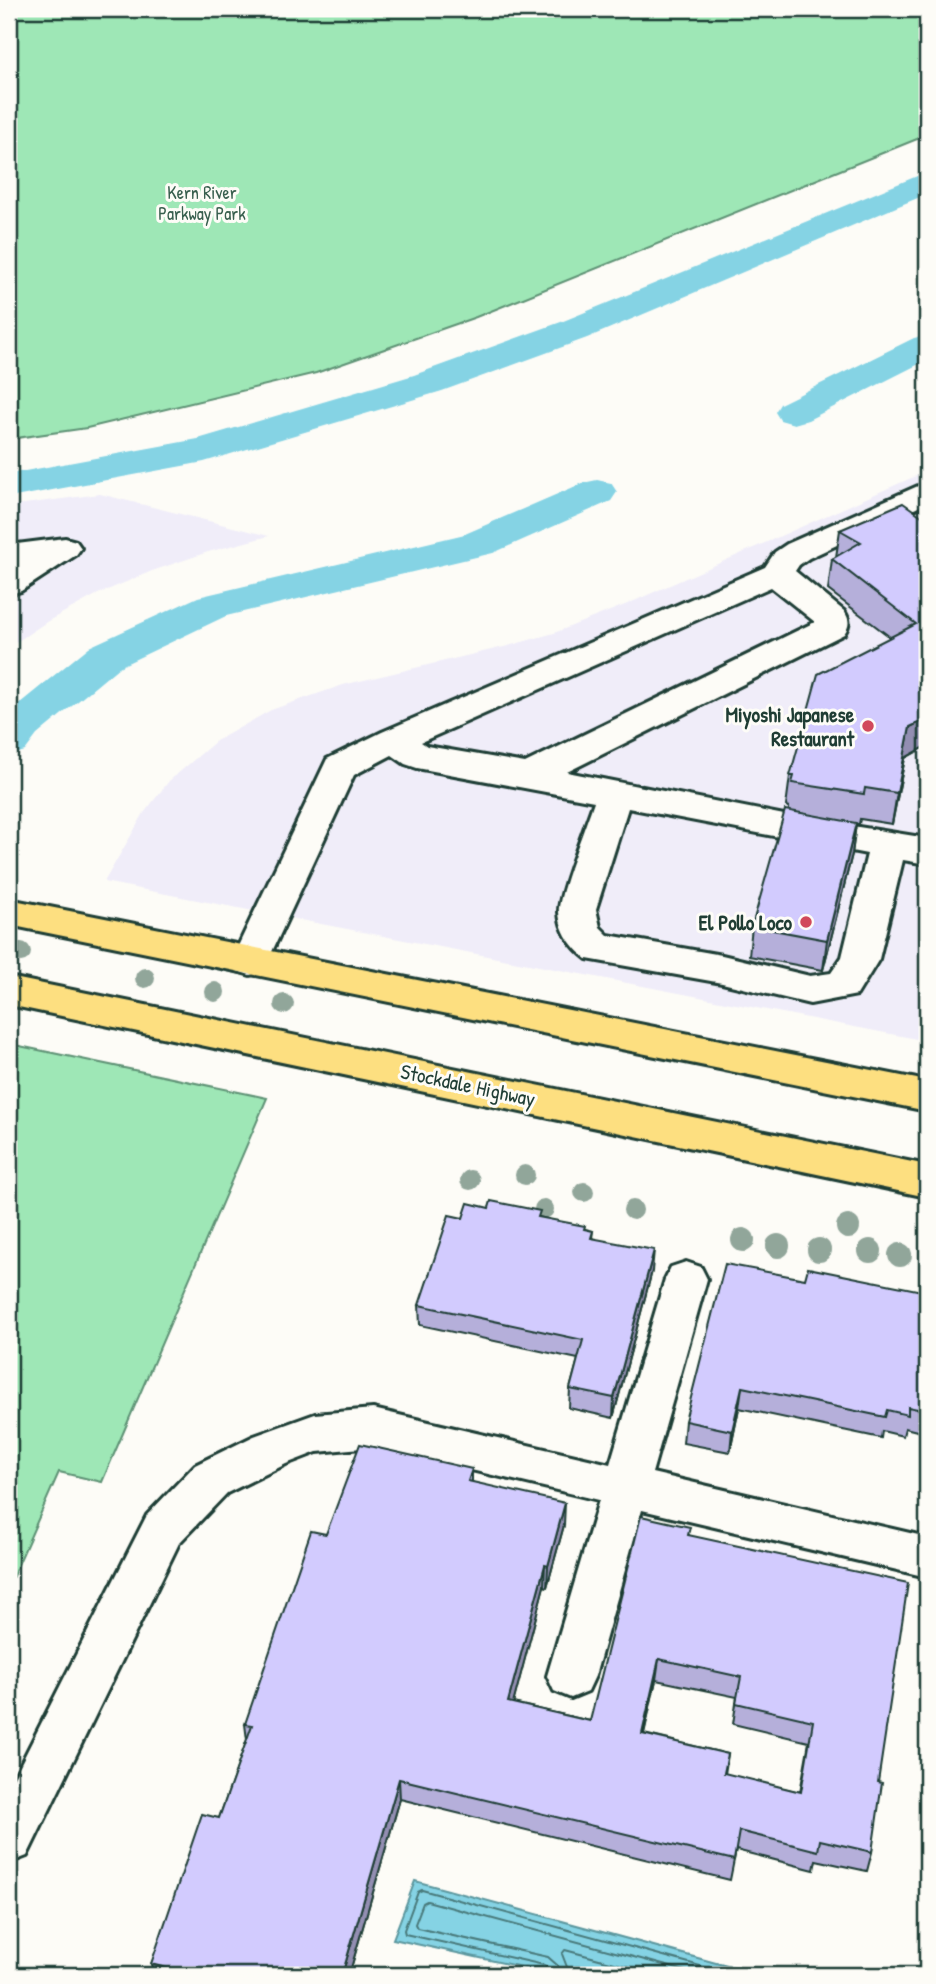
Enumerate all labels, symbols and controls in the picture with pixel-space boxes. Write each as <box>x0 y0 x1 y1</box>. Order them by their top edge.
park label: Kern River Parkway Park <box>158 180 246 226</box>
place label: Miyoshi Japanese Restaurant <box>726 700 855 753</box>
marker: Miyoshi Japanese Restaurant <box>860 718 876 734</box>
place label: El Pollo Loco <box>699 908 793 937</box>
marker: El Pollo Loco <box>798 914 814 930</box>
street label: Stockdale Highway <box>398 1057 538 1113</box>

